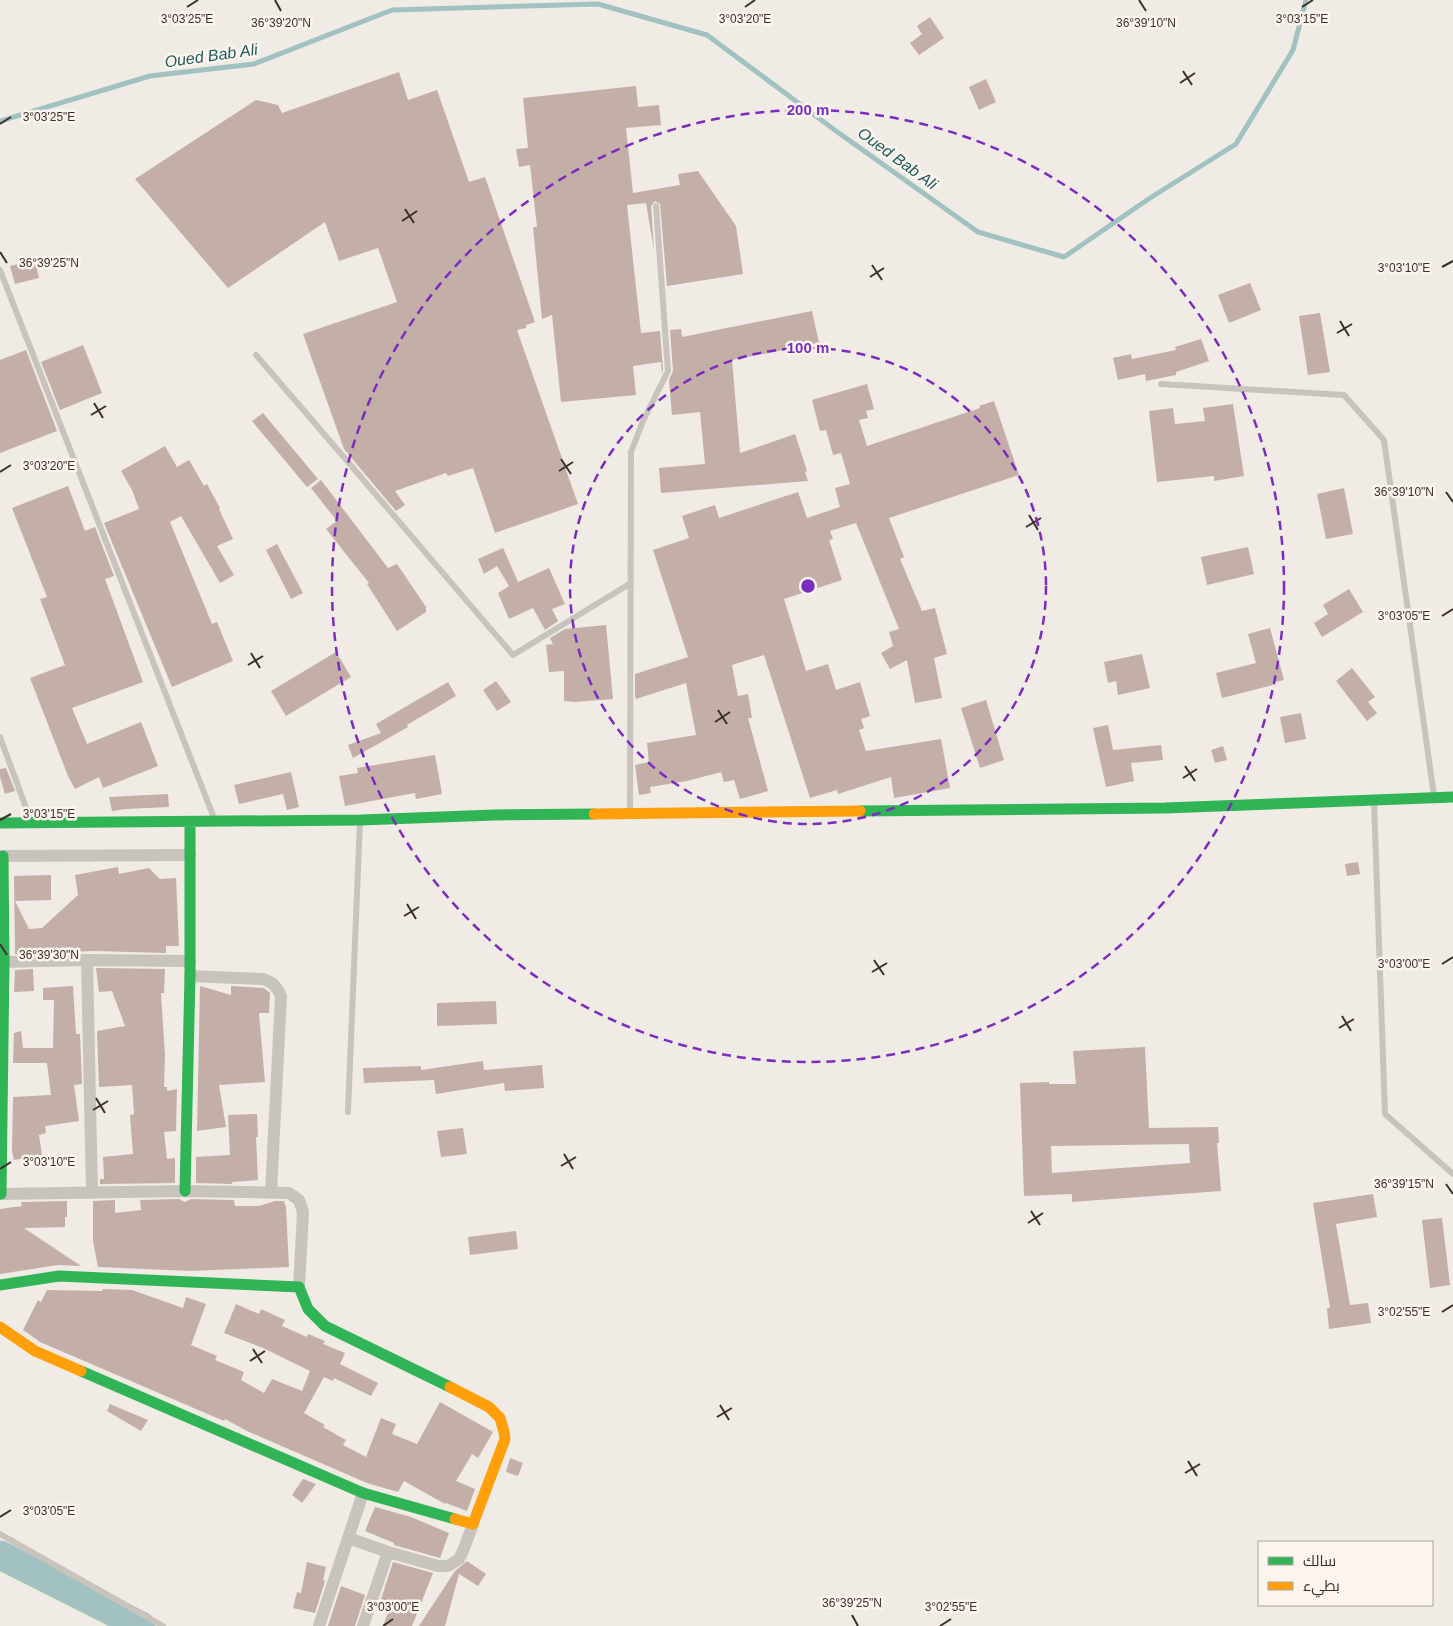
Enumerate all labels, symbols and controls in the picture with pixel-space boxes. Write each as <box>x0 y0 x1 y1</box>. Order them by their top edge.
text: 3°03'25"E <box>161 12 213 26</box>
text: 3°03'20"E <box>719 12 771 26</box>
text: 3°03'15"E <box>1276 12 1328 26</box>
text: 36°39'20"N <box>251 16 311 30</box>
text: 36°39'10"N <box>1116 16 1176 30</box>
water label: Oued Bab Ali <box>163 40 259 70</box>
text: 200 m <box>787 101 829 118</box>
text: 3°03'25"E <box>23 110 75 124</box>
water label: Oued Bab Ali <box>855 124 941 193</box>
text: 36°39'25"N <box>19 256 79 270</box>
text: 3°03'10"E <box>1378 261 1430 275</box>
text: 100 m <box>787 339 829 356</box>
text: 3°03'20"E <box>23 459 75 473</box>
text: 36°39'10"N <box>1374 485 1434 499</box>
centre of rings <box>799 577 817 595</box>
text: 3°03'05"E <box>1378 609 1430 623</box>
text: 3°03'15"E <box>23 807 75 821</box>
text: 36°39'30"N <box>19 948 79 962</box>
text: 3°03'00"E <box>1378 957 1430 971</box>
text: 3°03'10"E <box>23 1155 75 1169</box>
text: 36°39'15"N <box>1374 1177 1434 1191</box>
text: 3°02'55"E <box>1378 1305 1430 1319</box>
text: 3°03'05"E <box>23 1504 75 1518</box>
legend <box>1258 1541 1433 1606</box>
text: سالك <box>1303 1552 1336 1569</box>
text: بطيء <box>1303 1577 1340 1598</box>
text: 36°39'25"N <box>822 1596 882 1610</box>
text: 3°03'00"E <box>367 1600 419 1614</box>
text: 3°02'55"E <box>925 1600 977 1614</box>

